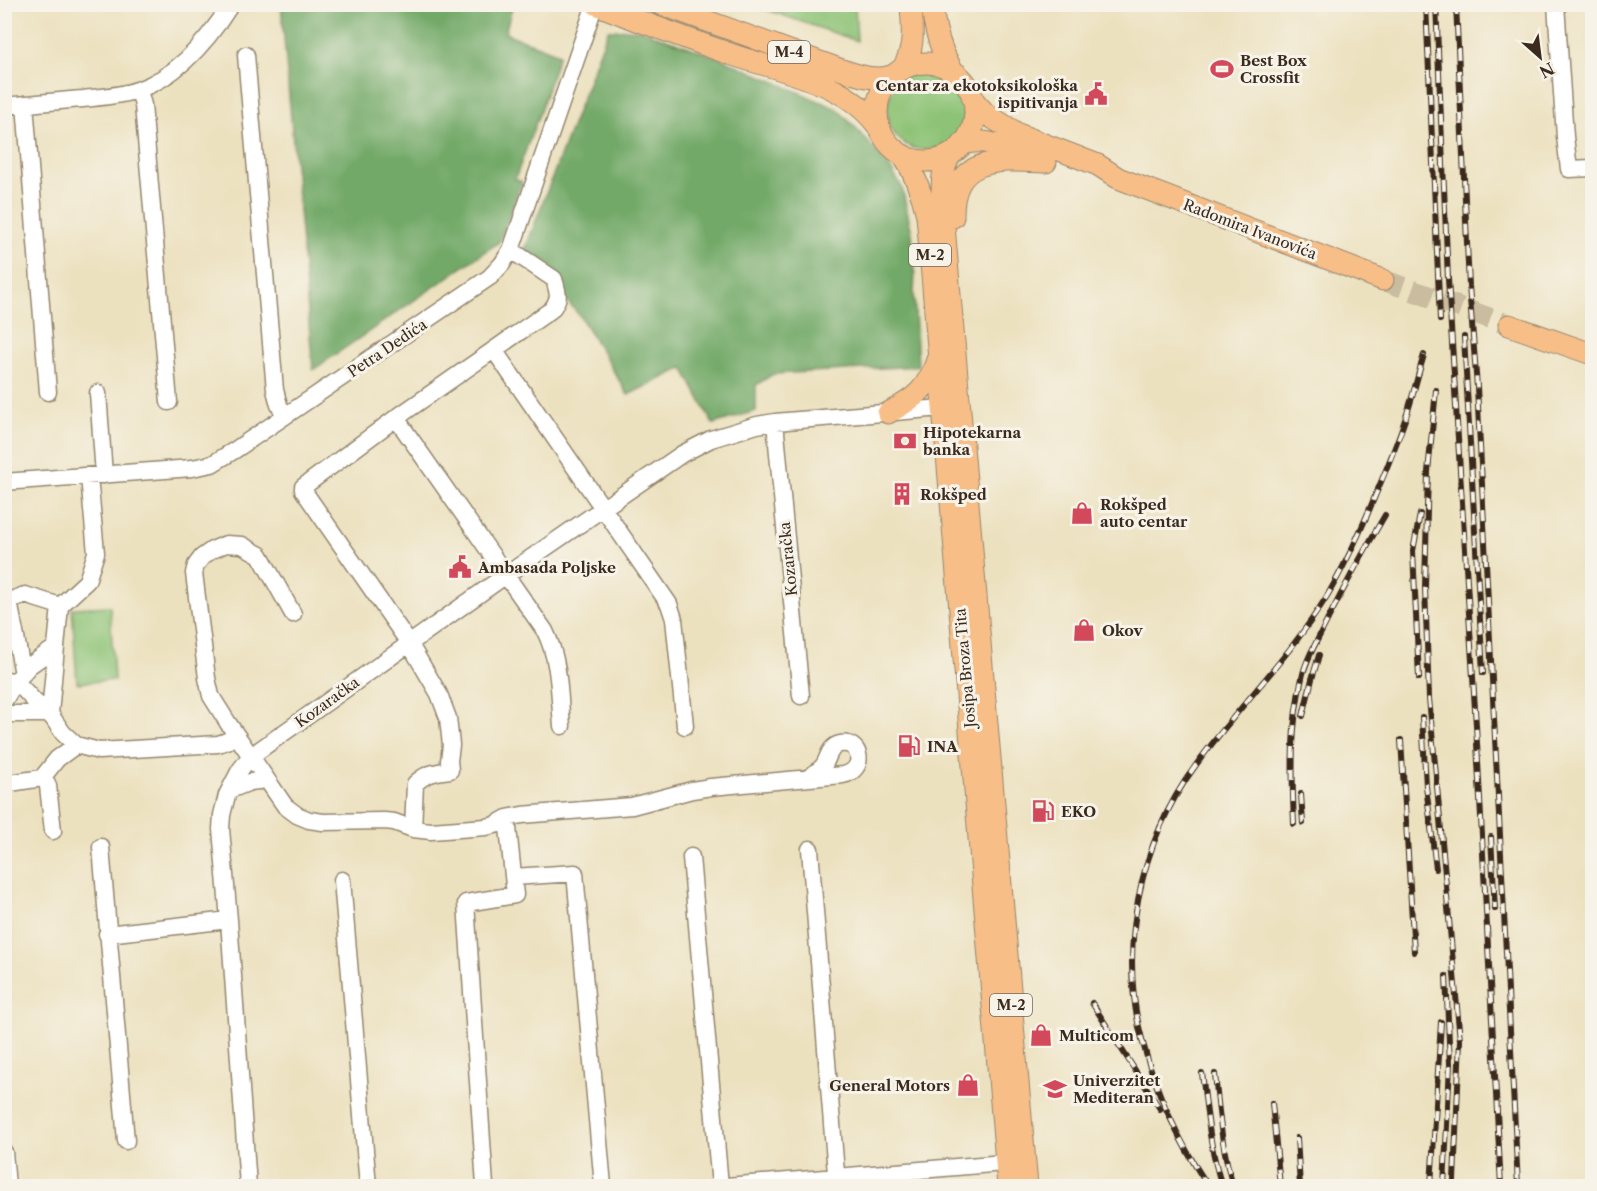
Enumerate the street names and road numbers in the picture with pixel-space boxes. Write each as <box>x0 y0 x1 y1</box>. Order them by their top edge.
road number: M-4 <box>768 41 810 63</box>
street label: Radomira Ivanovića <box>1181 195 1319 263</box>
road number: M-2 <box>909 244 951 266</box>
street label: Petra Dedića <box>344 315 430 381</box>
street label: Kozaračka <box>775 521 801 597</box>
street label: Josipa Broza Tita <box>950 607 980 731</box>
street label: Kozaračka <box>291 672 363 732</box>
road number: M-2 <box>990 994 1032 1016</box>

